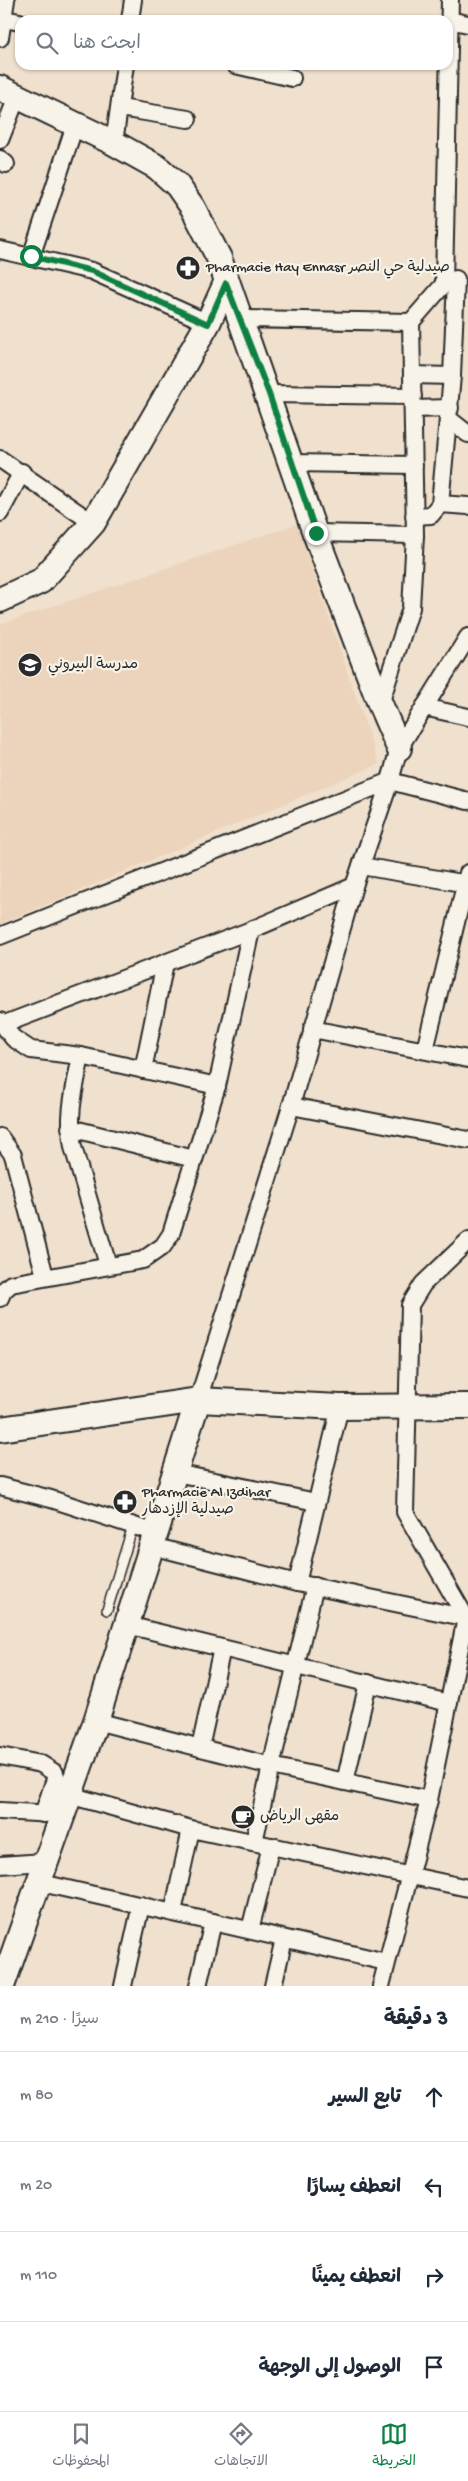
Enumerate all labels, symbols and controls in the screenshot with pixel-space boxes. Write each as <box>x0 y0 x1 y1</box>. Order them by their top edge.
search box <box>15 15 453 70</box>
icon: search <box>33 29 61 57</box>
text: ابحث هنا <box>73 33 141 56</box>
route start <box>20 245 43 268</box>
pharmacy icon: Pharmacie Hay Ennasr صيدلية حي النصر <box>175 255 201 281</box>
place label: Pharmacie Hay Ennasr صيدلية حي النصر <box>205 259 450 279</box>
route end <box>305 522 328 545</box>
school or university icon: مدرسة البيروني <box>17 652 43 678</box>
place label: مدرسة البيروني <box>48 656 138 676</box>
place label: Pharmacie Al Izdihar صيدلية الإزدهار <box>141 1484 272 1519</box>
pharmacy icon: Pharmacie Al Izdihar صيدلية الإزدهار <box>112 1489 138 1515</box>
cafe icon: مقهى الرياض <box>230 1804 256 1830</box>
place label: مقهى الرياض <box>260 1808 339 1826</box>
text: 3 دقيقة <box>384 2008 448 2033</box>
text: سيرًا · 210 m <box>20 2011 99 2030</box>
icon: ahead <box>420 2083 448 2111</box>
text: 80 m <box>20 2087 53 2106</box>
text: تابع السير <box>329 2087 401 2110</box>
icon: left <box>420 2173 448 2201</box>
text: 20 m <box>20 2177 52 2196</box>
text: انعطف يسارًا <box>307 2177 401 2200</box>
icon: right <box>420 2263 448 2291</box>
text: 110 m <box>20 2267 57 2286</box>
text: انعطف يمينًا <box>312 2267 401 2290</box>
icon: arrive <box>420 2353 448 2381</box>
text: الوصول إلى الوجهة <box>258 2357 401 2380</box>
tab: المحفوظات <box>52 2420 110 2473</box>
tab: الاتجاهات <box>214 2420 268 2473</box>
tab: الخريطة <box>372 2420 416 2473</box>

